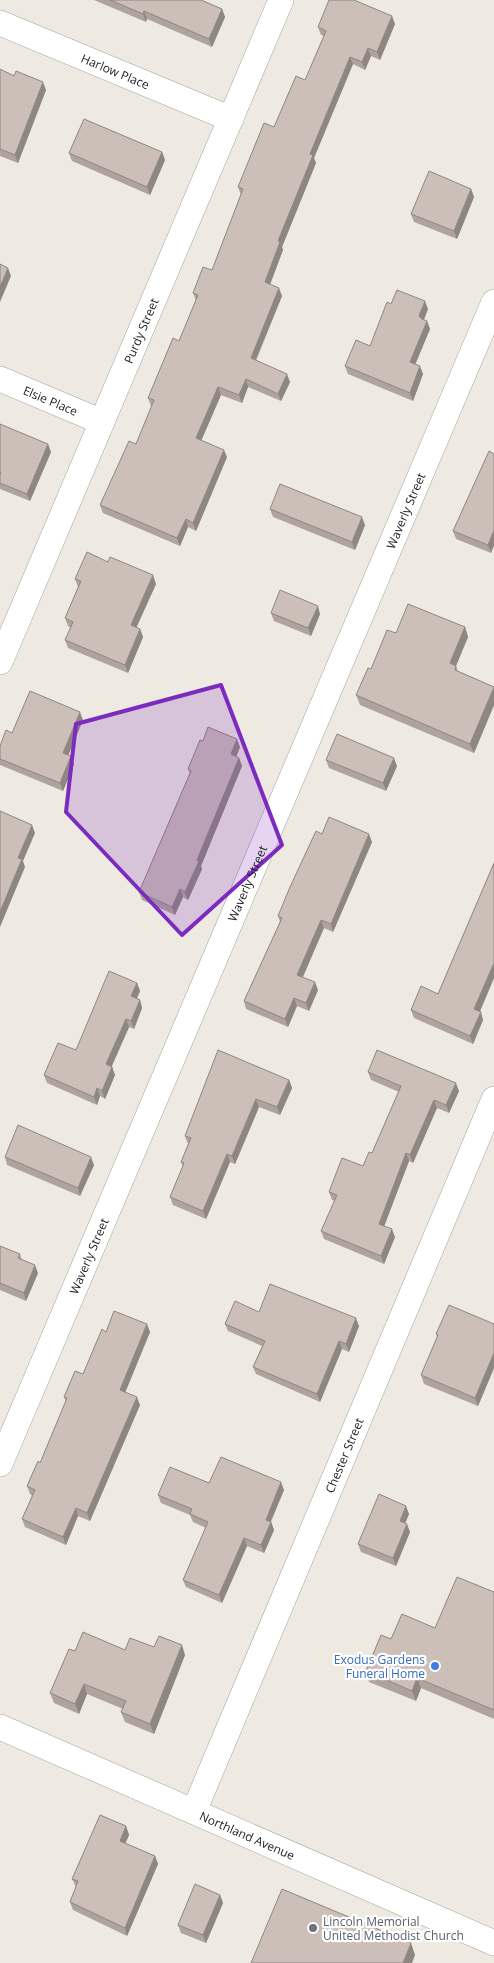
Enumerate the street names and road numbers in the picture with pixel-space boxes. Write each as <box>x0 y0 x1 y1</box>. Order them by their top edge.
street label: Harlow Place <box>79 49 152 93</box>
street label: Purdy Street <box>119 295 162 366</box>
street label: Elsie Place <box>21 381 81 420</box>
street label: Waverly Street <box>382 470 429 551</box>
street label: Waverly Street <box>223 843 271 924</box>
street label: Waverly Street <box>65 1215 112 1297</box>
street label: Chester Street <box>321 1415 367 1495</box>
street label: Northland Avenue <box>197 1807 298 1864</box>

